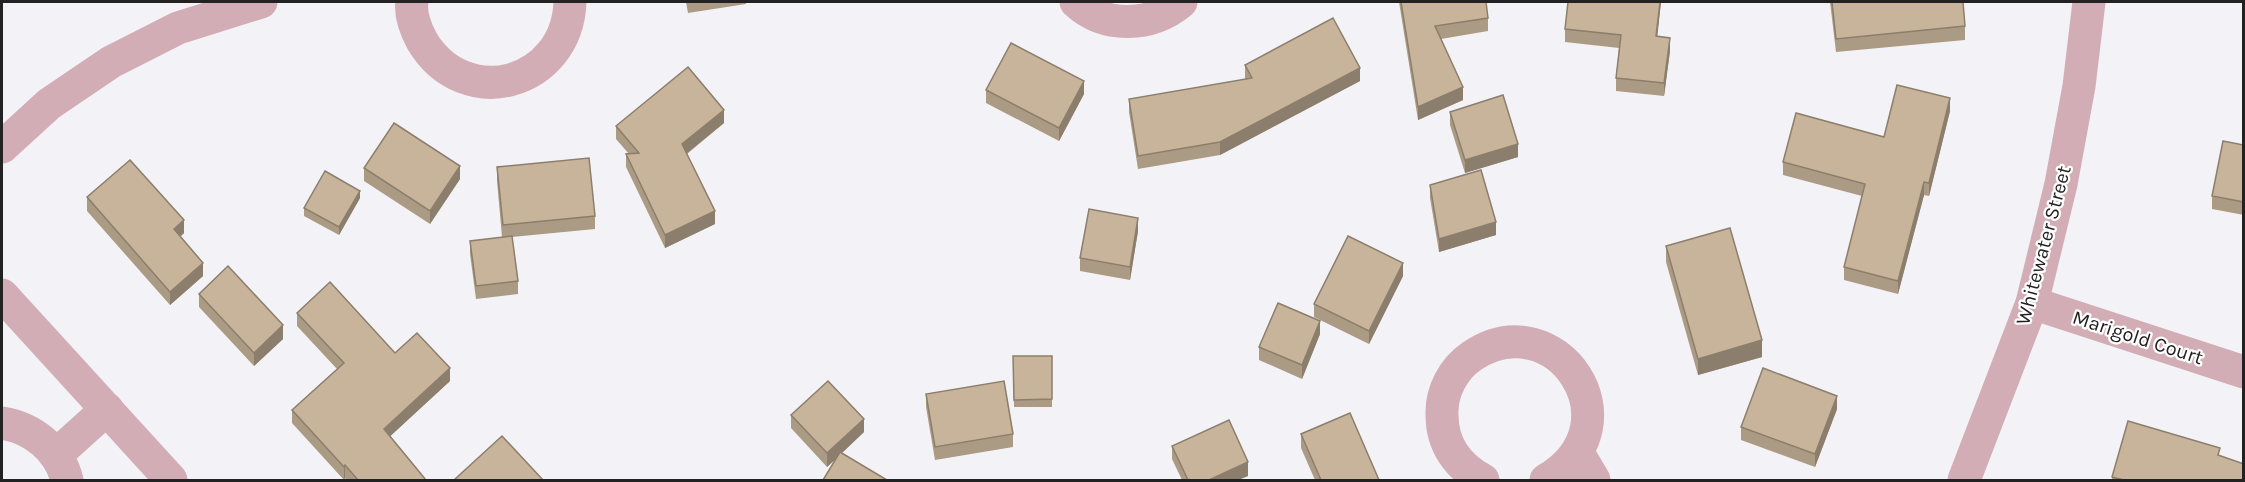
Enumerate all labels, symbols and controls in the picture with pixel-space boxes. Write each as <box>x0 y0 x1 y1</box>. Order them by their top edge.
street label: Whitewater Street <box>2011 163 2076 327</box>
street label: Marigold Court <box>2070 306 2206 370</box>

